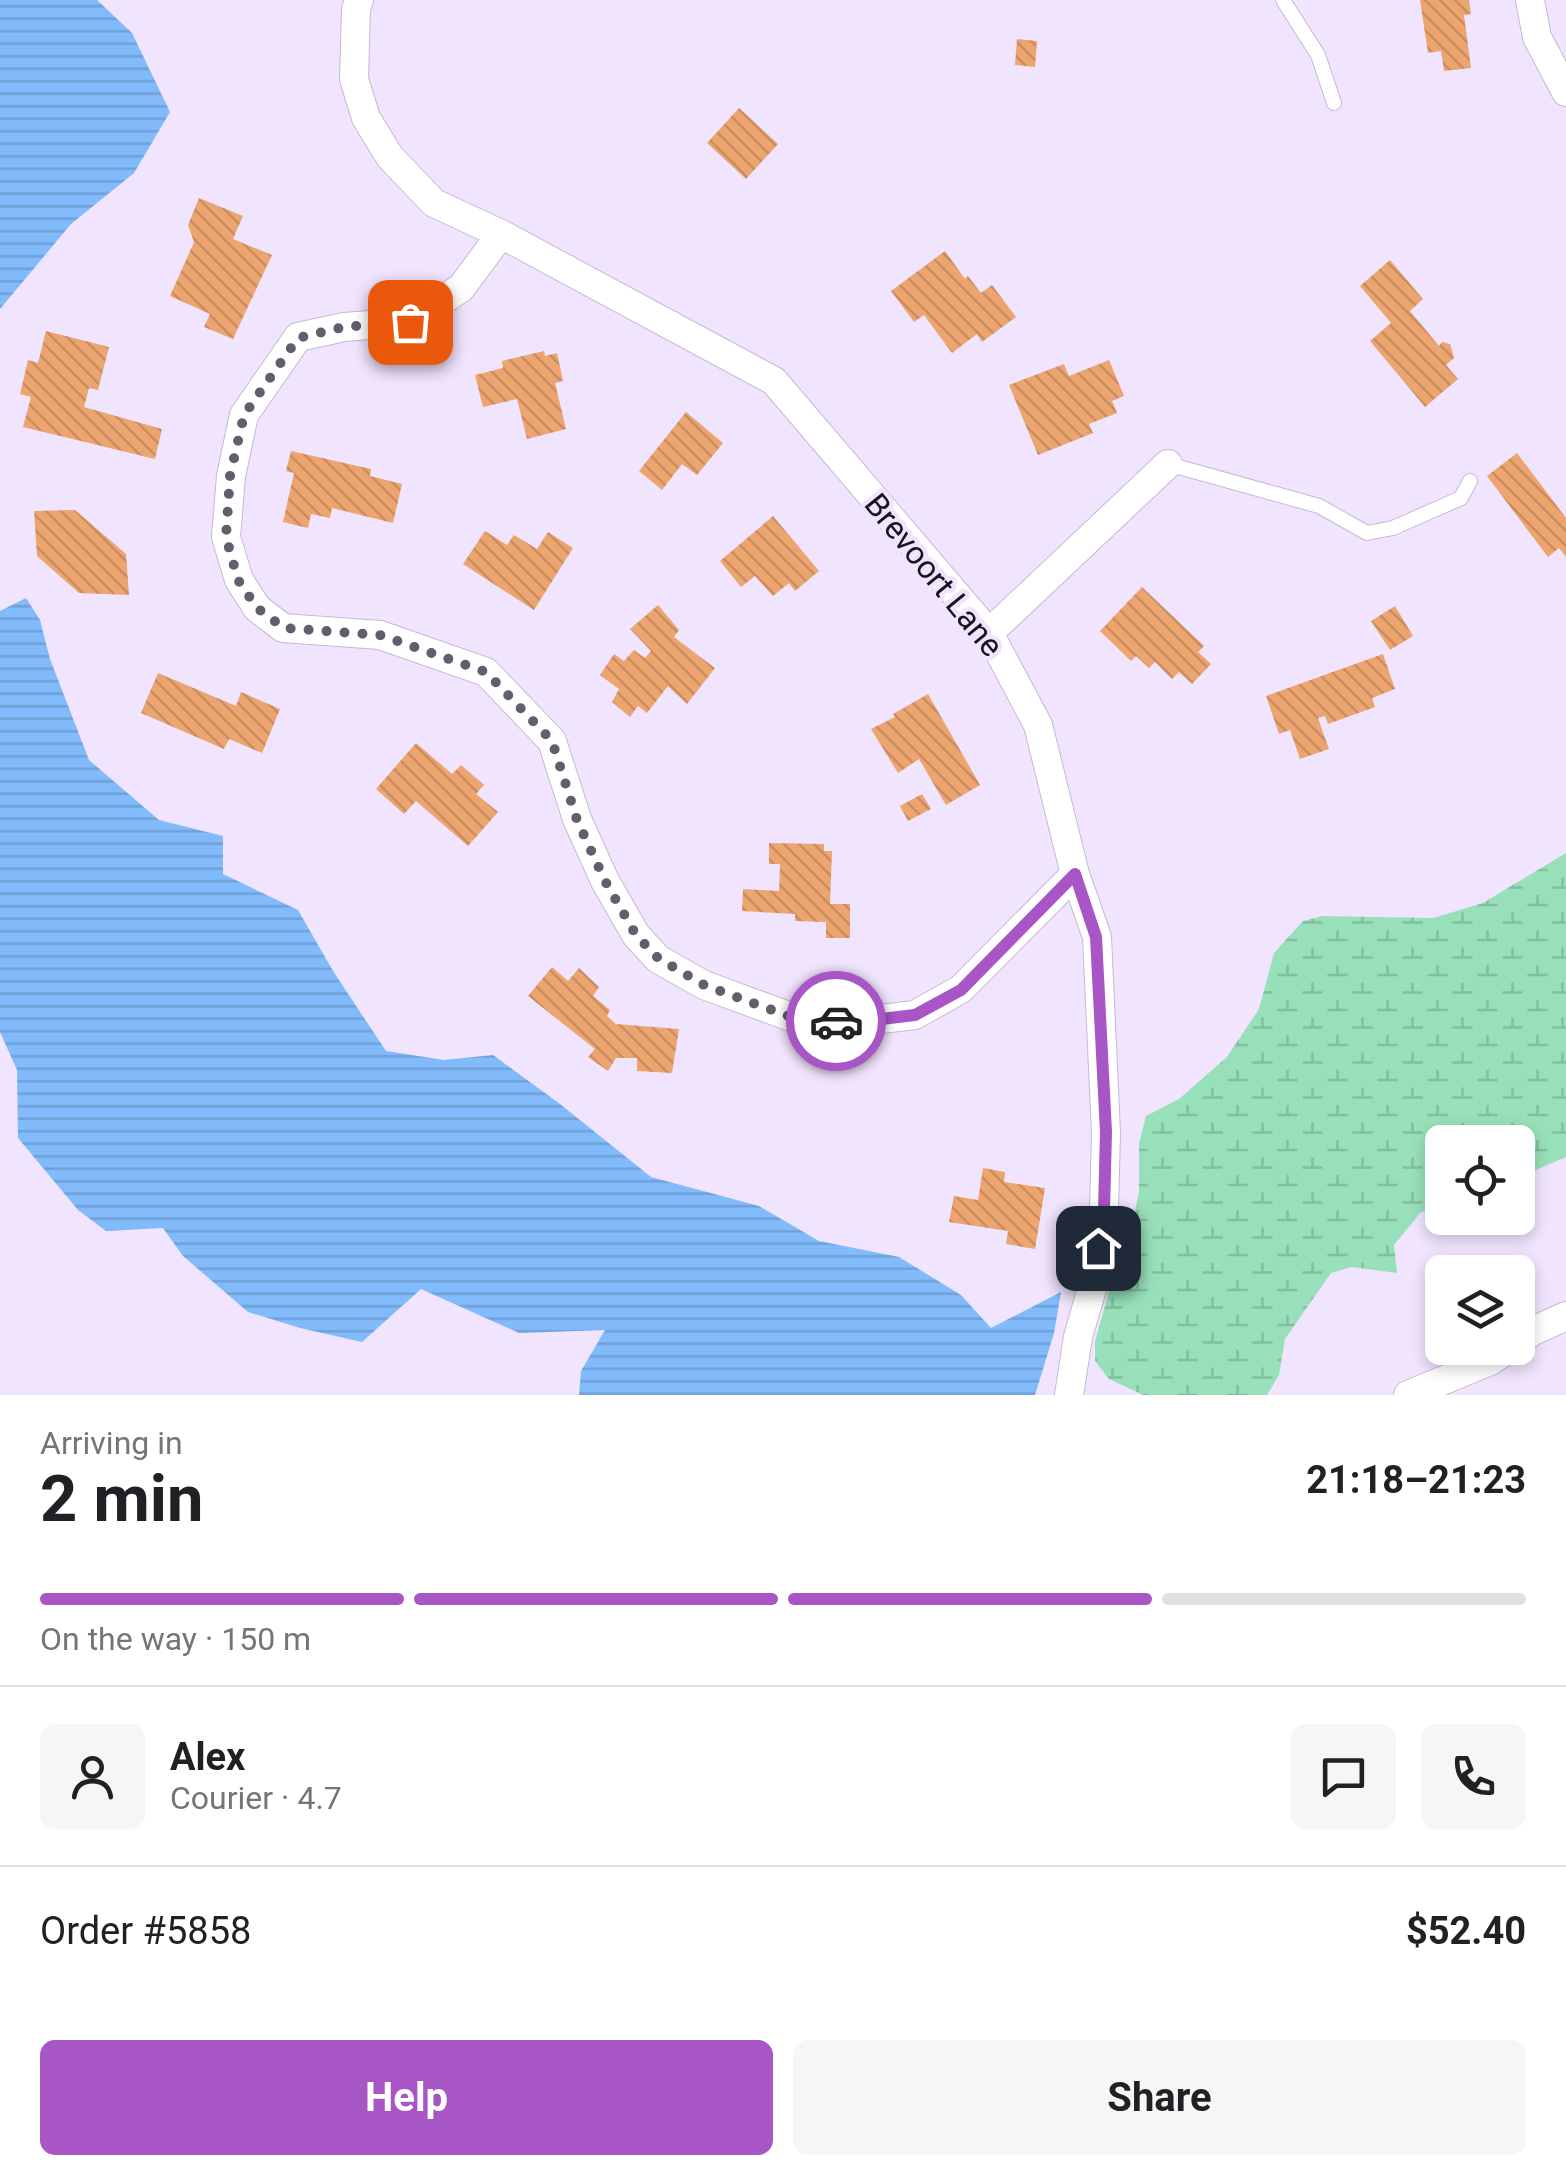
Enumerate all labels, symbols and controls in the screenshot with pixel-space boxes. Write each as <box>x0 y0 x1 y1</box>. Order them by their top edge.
pin <box>368 280 453 365</box>
icon: bag <box>383 295 438 350</box>
street label: Brevoort Lane <box>857 486 1011 664</box>
courier <box>786 971 886 1071</box>
icon: car <box>809 994 864 1049</box>
map controls <box>1425 1125 1535 1365</box>
button: locate <box>1425 1125 1535 1235</box>
pin <box>1056 1206 1141 1291</box>
icon: home <box>1071 1221 1126 1276</box>
button: layers <box>1425 1255 1535 1365</box>
text: Arriving in <box>40 1424 183 1462</box>
text: 21:18–21:23 <box>1306 1458 1526 1502</box>
text: 2 min <box>40 1461 203 1537</box>
text: On the way · 150 m <box>40 1620 311 1658</box>
button: person <box>40 1724 145 1829</box>
button: chat <box>1291 1724 1396 1829</box>
button: phone <box>1421 1724 1526 1829</box>
text: Alex <box>170 1735 245 1779</box>
text: Courier · 4.7 <box>170 1779 342 1817</box>
text: Order #5858 <box>40 1909 251 1953</box>
text: $52.40 <box>1406 1909 1526 1953</box>
button: Help <box>40 2040 773 2155</box>
button: Share <box>793 2040 1526 2155</box>

